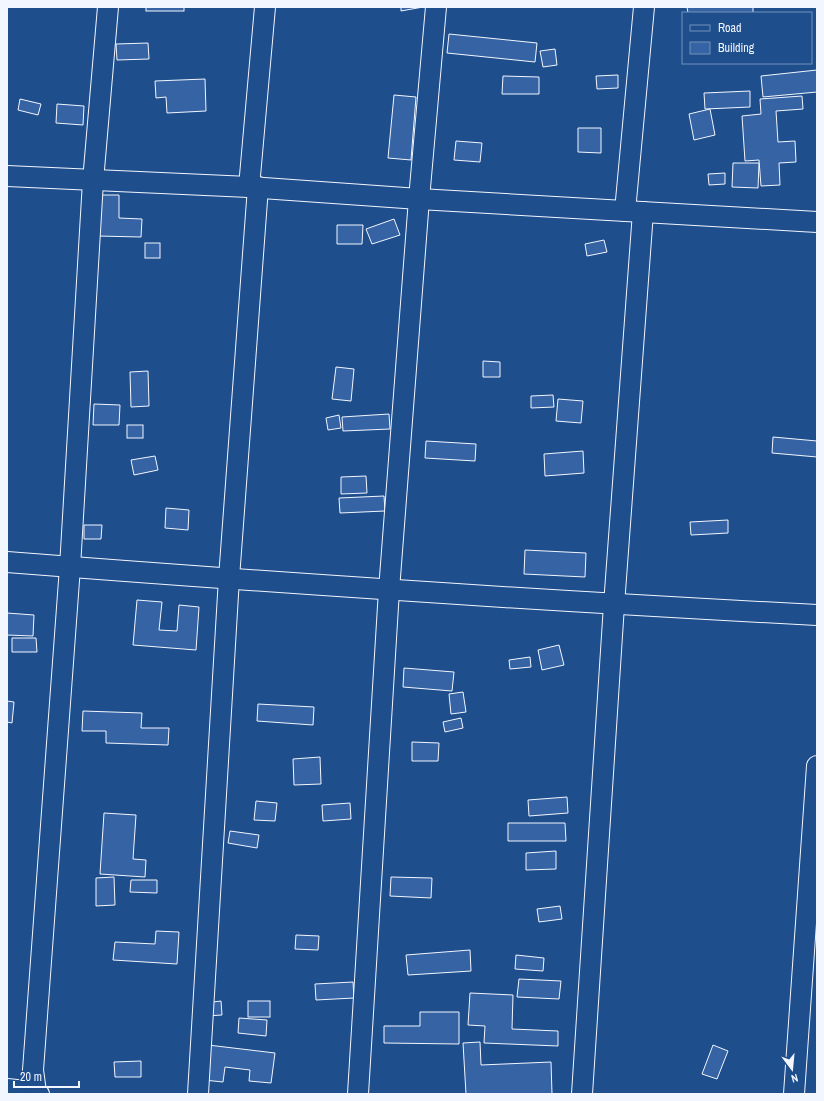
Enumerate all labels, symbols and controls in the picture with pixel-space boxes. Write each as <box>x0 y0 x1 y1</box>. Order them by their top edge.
legend <box>682 12 812 64</box>
text: Road <box>718 20 742 36</box>
text: Building <box>718 40 755 56</box>
north arrow <box>772 1049 812 1089</box>
scale bar <box>14 1063 79 1089</box>
text: 20 m <box>20 1069 42 1085</box>
text: N <box>790 1071 800 1086</box>

